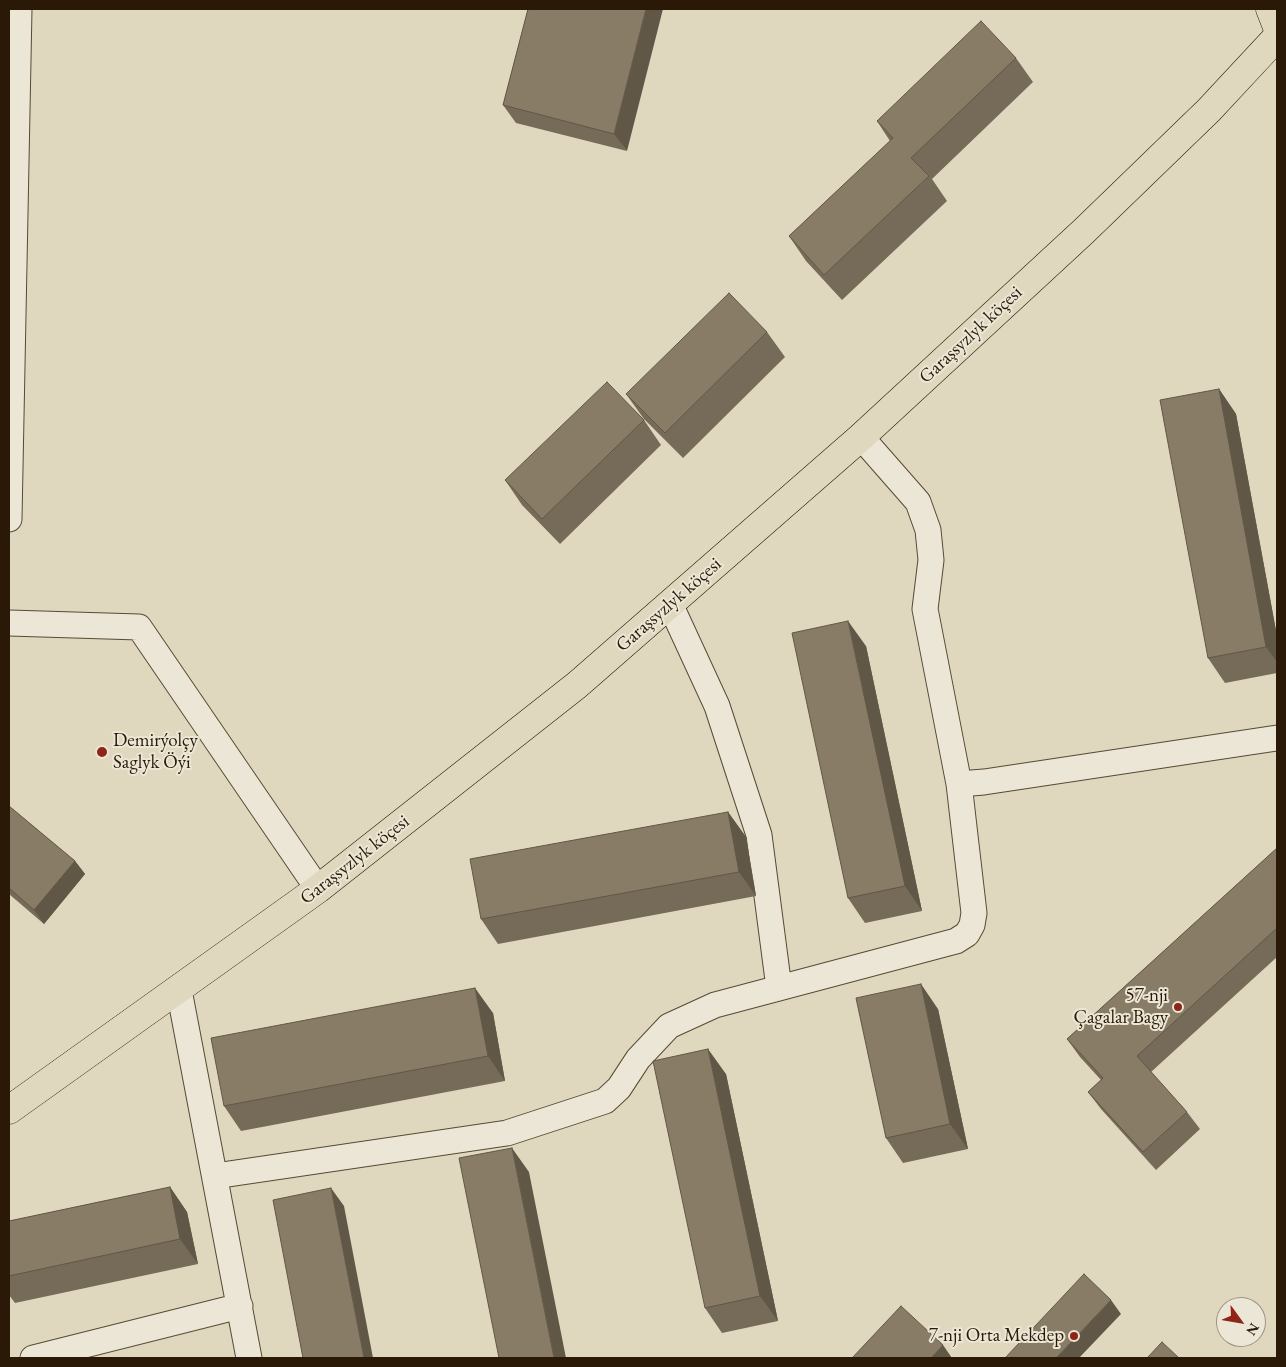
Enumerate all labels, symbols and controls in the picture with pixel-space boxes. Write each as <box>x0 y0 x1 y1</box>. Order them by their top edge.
street label: Garaşsyzlyk köçesi <box>915 282 1027 388</box>
street label: Garaşsyzlyk köçesi <box>612 553 726 657</box>
place label: Demirýolçy Saglyk Öýi <box>113 730 198 774</box>
marker: Demirýolçy Saglyk Öýi <box>95 745 109 759</box>
street label: Garaşsyzlyk köçesi <box>296 810 414 910</box>
place label: 57-nji Çagalar Bagy <box>1073 985 1168 1029</box>
marker: 57-nji Çagalar Bagy <box>1172 1001 1184 1013</box>
north arrow <box>1216 1297 1266 1347</box>
text: N <box>1242 1320 1264 1339</box>
place label: 7-nji Orta Mekdep <box>929 1325 1064 1347</box>
marker: 7-nji Orta Mekdep <box>1068 1330 1080 1342</box>

